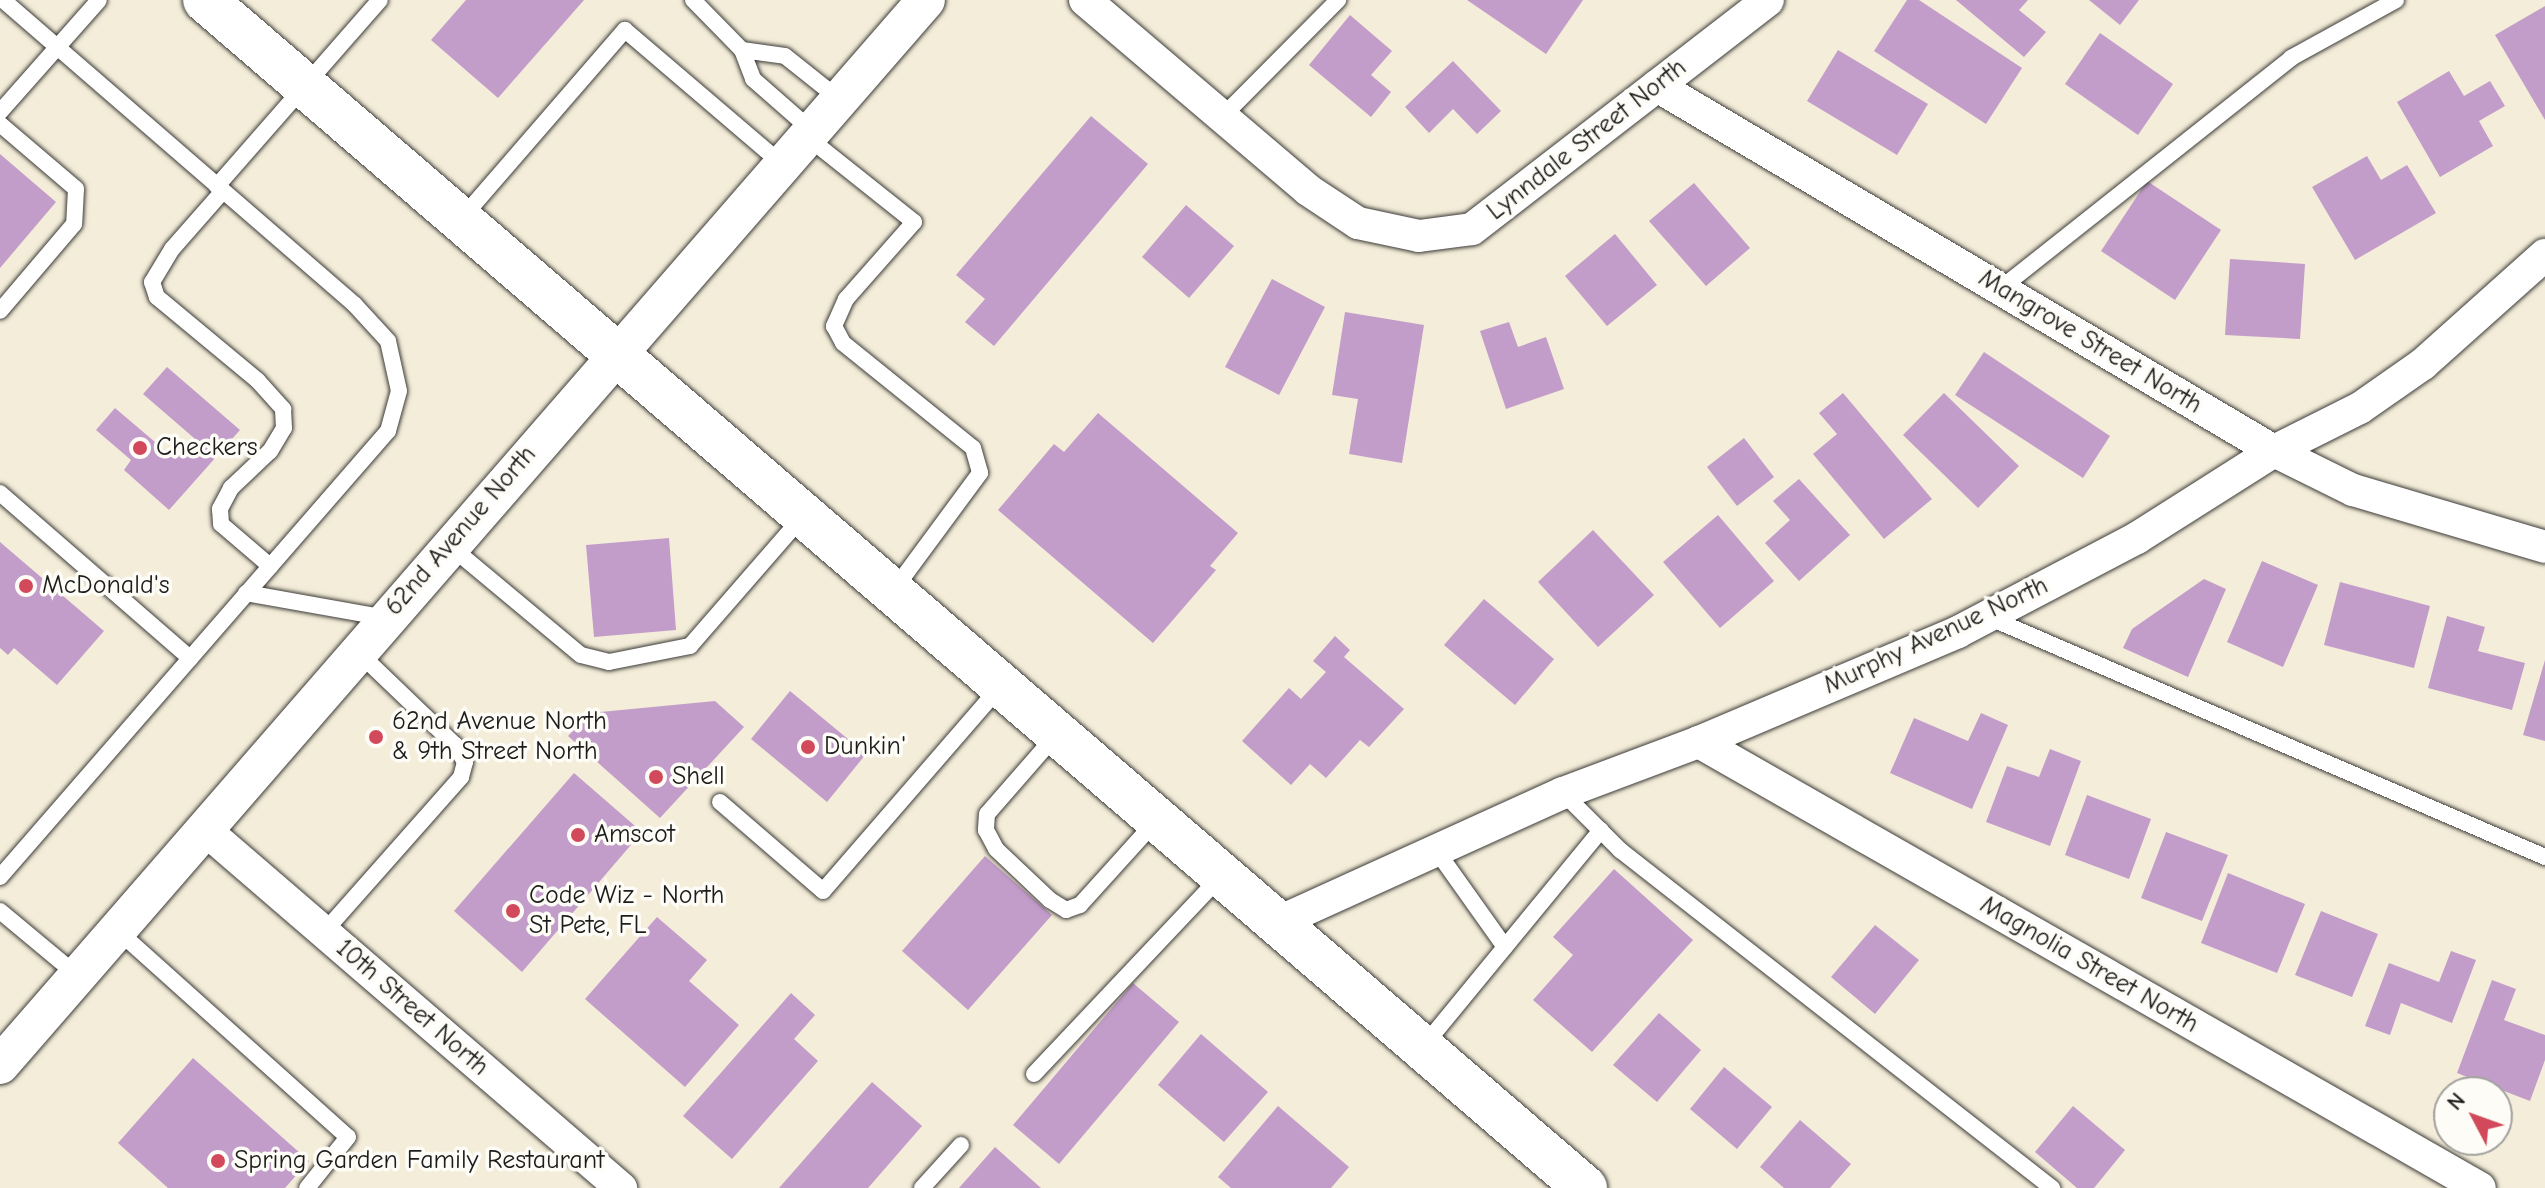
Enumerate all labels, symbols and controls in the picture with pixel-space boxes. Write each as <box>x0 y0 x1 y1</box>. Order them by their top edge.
street label: Lynndale Street North <box>1481 52 1693 228</box>
street label: Mangrove Street North <box>1973 263 2207 421</box>
place label: Checkers <box>156 432 258 464</box>
marker: Checkers <box>131 439 149 457</box>
street label: 62nd Avenue North <box>379 440 543 622</box>
place label: McDonald's <box>42 570 170 602</box>
street label: Murphy Avenue North <box>1819 570 2053 702</box>
marker: McDonald's <box>17 577 35 595</box>
place label: 62nd Avenue North & 9th Street North <box>392 706 607 768</box>
marker: 62nd Avenue North & 9th Street North <box>367 728 385 746</box>
place label: Dunkin' <box>824 731 906 763</box>
marker: Dunkin' <box>799 738 817 756</box>
place label: Shell <box>672 761 725 793</box>
marker: Shell <box>647 768 665 786</box>
place label: Amscot <box>594 819 675 851</box>
marker: Amscot <box>569 826 587 844</box>
place label: Code Wiz - North St Pete, FL <box>529 880 724 942</box>
street label: Magnolia Street North <box>1974 890 2204 1040</box>
marker: Code Wiz - North St Pete, FL <box>504 902 522 920</box>
street label: 10th Street North <box>329 933 495 1083</box>
north arrow <box>2433 1076 2513 1156</box>
text: N <box>2442 1088 2471 1116</box>
place label: Spring Garden Family Restaurant <box>234 1145 604 1177</box>
marker: Spring Garden Family Restaurant <box>209 1152 227 1170</box>

